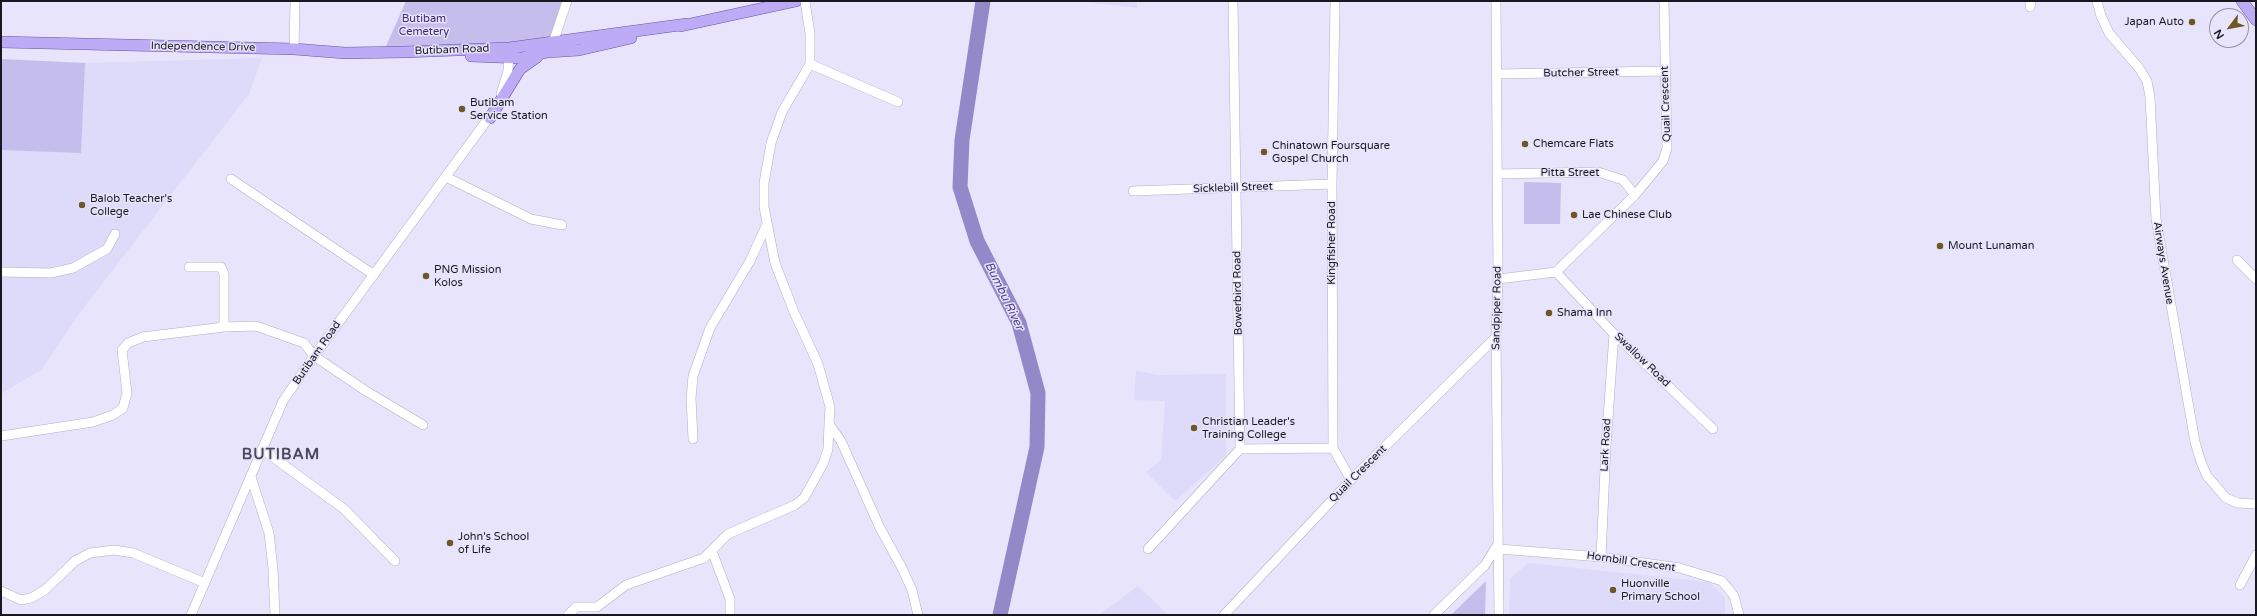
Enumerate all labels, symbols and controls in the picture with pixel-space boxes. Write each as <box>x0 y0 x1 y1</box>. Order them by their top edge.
north arrow <box>2209 8 2249 48</box>
park label: Butibam Cemetery <box>399 12 449 38</box>
place label: Japan Auto <box>2124 15 2184 29</box>
marker: Japan Auto <box>2187 17 2197 27</box>
text: N <box>2211 27 2227 41</box>
street label: Independence Drive <box>151 39 255 55</box>
street label: Butibam Road <box>414 42 490 58</box>
street label: Butcher Street <box>1543 66 1619 80</box>
street label: Quail Crescent <box>1658 66 1674 142</box>
place label: Butibam Service Station <box>470 96 548 122</box>
marker: Butibam Service Station <box>457 104 467 114</box>
place label: Chemcare Flats <box>1533 137 1614 151</box>
place label: Chinatown Foursquare Gospel Church <box>1272 139 1390 165</box>
marker: Chemcare Flats <box>1520 139 1530 149</box>
marker: Chinatown Foursquare Gospel Church <box>1259 147 1269 157</box>
street label: Pitta Street <box>1541 166 1599 180</box>
street label: Sicklebill Street <box>1193 180 1273 196</box>
place label: Balob Teacher's College <box>90 192 172 218</box>
marker: Balob Teacher's College <box>77 200 87 210</box>
street label: Kingfisher Road <box>1325 201 1339 285</box>
place label: Lae Chinese Club <box>1582 208 1672 222</box>
marker: Lae Chinese Club <box>1569 210 1579 220</box>
street label: Airways Avenue <box>2150 221 2176 305</box>
place label: Mount Lunaman <box>1948 239 2034 253</box>
marker: Mount Lunaman <box>1935 241 1945 251</box>
street label: Bowerbird Road <box>1231 251 1245 335</box>
water label: Bumbu River <box>981 260 1027 332</box>
place label: PNG Mission Kolos <box>434 263 501 289</box>
street label: Sandpiper Road <box>1490 266 1504 350</box>
marker: PNG Mission Kolos <box>421 271 431 281</box>
place label: Shama Inn <box>1557 306 1612 320</box>
marker: Shama Inn <box>1544 308 1554 318</box>
street label: Butibam Road <box>290 319 344 387</box>
street label: Swallow Road <box>1611 330 1673 390</box>
place label: Christian Leader's Training College <box>1202 415 1295 441</box>
street label: Lark Road <box>1598 418 1614 472</box>
marker: Christian Leader's Training College <box>1189 423 1199 433</box>
street label: Quail Crescent <box>1326 442 1390 506</box>
district label: BUTIBAM <box>242 446 320 464</box>
place label: John's School of Life <box>458 530 529 556</box>
marker: John's School of Life <box>445 538 455 548</box>
street label: Hornbill Crescent <box>1586 549 1676 575</box>
place label: Huonville Primary School <box>1621 577 1700 603</box>
marker: Huonville Primary School <box>1608 585 1618 595</box>

